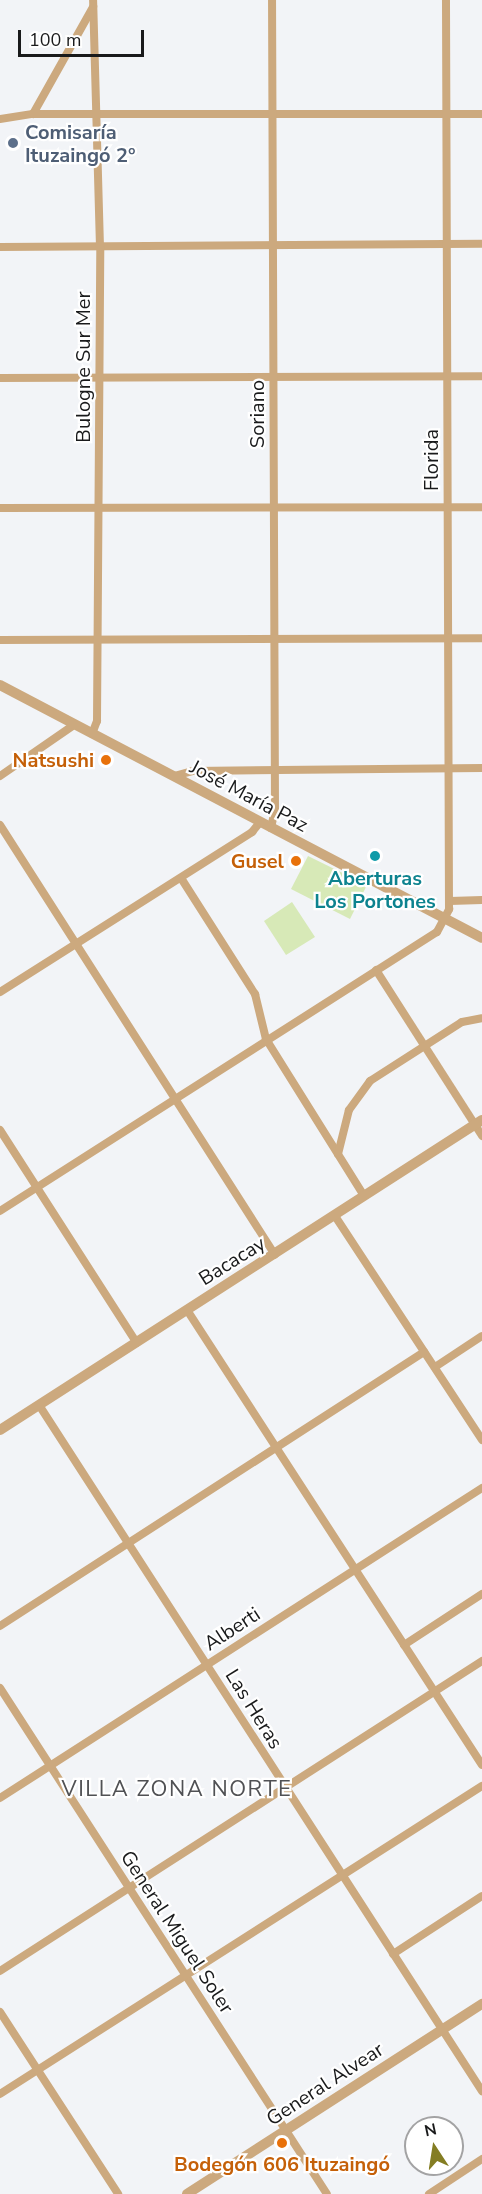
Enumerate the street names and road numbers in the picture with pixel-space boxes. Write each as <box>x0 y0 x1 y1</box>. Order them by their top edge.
street label: Bulogne Sur Mer <box>71 291 95 443</box>
street label: Soriano <box>245 380 269 448</box>
street label: Florida <box>419 429 443 491</box>
street label: José María Paz <box>186 755 312 837</box>
street label: Bacacay <box>194 1231 270 1291</box>
street label: Alberti <box>199 1602 265 1656</box>
street label: Las Heras <box>220 1665 288 1753</box>
street label: General Miguel Soler <box>115 1846 239 2018</box>
street label: General Alvear <box>262 2037 388 2131</box>

